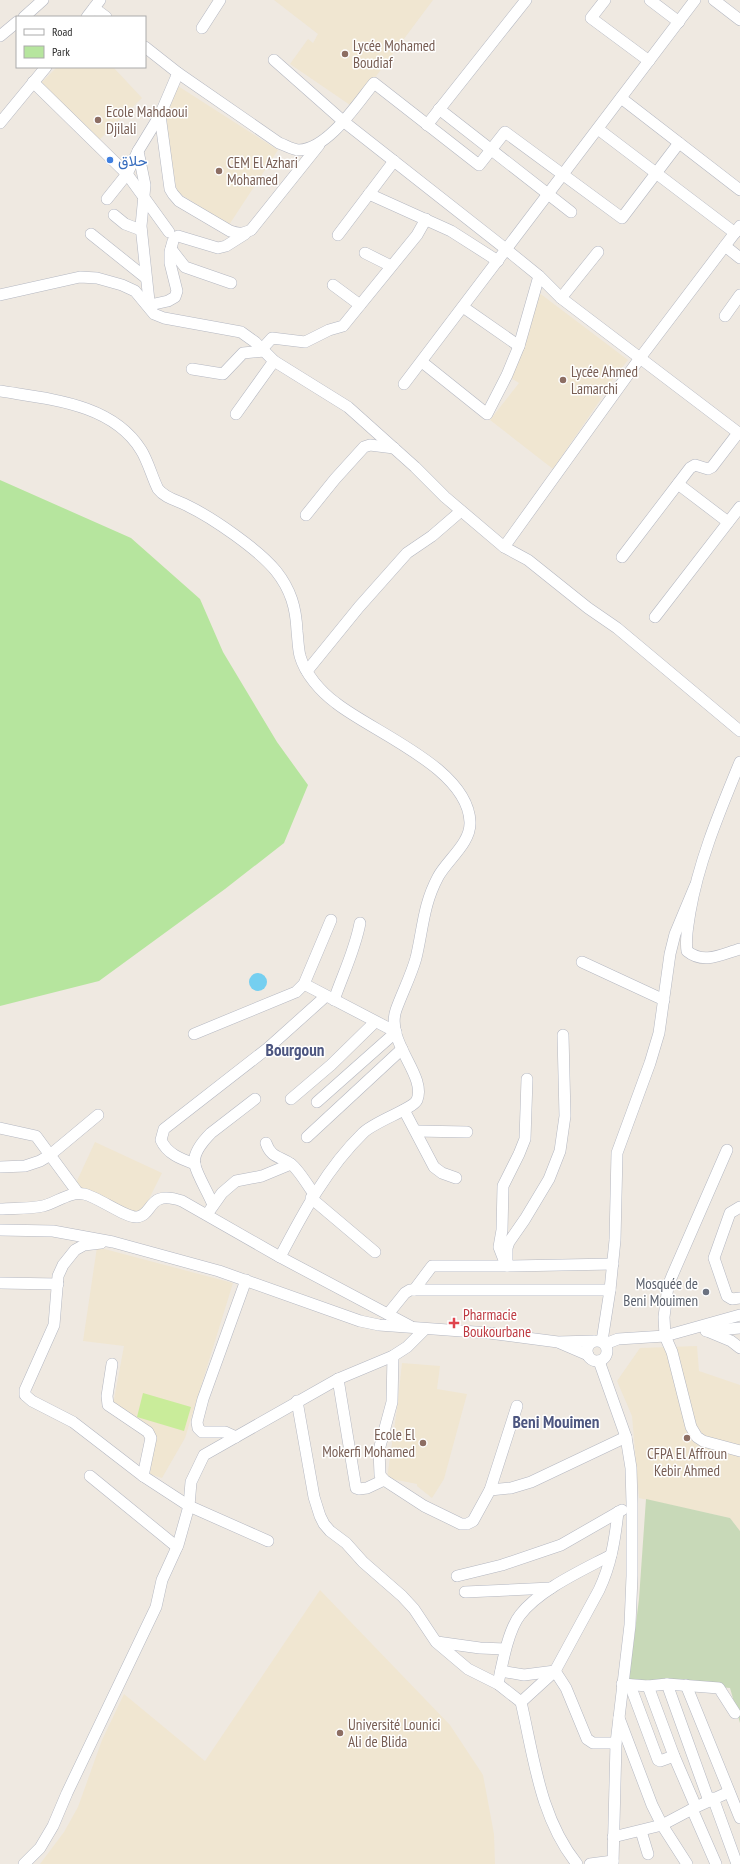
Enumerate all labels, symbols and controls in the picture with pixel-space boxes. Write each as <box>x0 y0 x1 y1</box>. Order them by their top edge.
legend <box>16 16 146 68</box>
text: Road <box>52 24 72 39</box>
place label: Lycée Mohamed Boudiaf <box>353 36 435 72</box>
text: Park <box>52 44 70 59</box>
marker: Lycée Mohamed Boudiaf <box>340 49 350 59</box>
place label: Ecole Mahdaoui Djilali <box>106 102 188 138</box>
marker: Ecole Mahdaoui Djilali <box>93 115 103 125</box>
place label: حلاق <box>118 151 147 170</box>
place label: CEM El Azhari Mohamed <box>227 153 298 189</box>
marker: حلاق <box>105 155 115 165</box>
marker: CEM El Azhari Mohamed <box>214 166 224 176</box>
place label: Lycée Ahmed Lamarchi <box>571 362 638 398</box>
marker: Lycée Ahmed Lamarchi <box>558 375 568 385</box>
district label: Bourgoun <box>266 1039 324 1061</box>
place label: Mosquée de Beni Mouimen <box>623 1274 698 1310</box>
marker: Mosquée de Beni Mouimen <box>701 1287 711 1297</box>
place label: Pharmacie Boukourbane <box>463 1305 531 1341</box>
marker: Pharmacie Boukourbane <box>448 1317 460 1329</box>
district label: Beni Mouimen <box>513 1411 600 1433</box>
place label: Ecole El Mokerfi Mohamed <box>322 1425 415 1461</box>
marker: CFPA El Affroun Kebir Ahmed <box>682 1433 692 1443</box>
marker: Ecole El Mokerfi Mohamed <box>418 1438 428 1448</box>
place label: CFPA El Affroun Kebir Ahmed <box>647 1444 727 1480</box>
place label: Université Lounici Ali de Blida <box>348 1715 440 1751</box>
marker: Université Lounici Ali de Blida <box>335 1728 345 1738</box>

